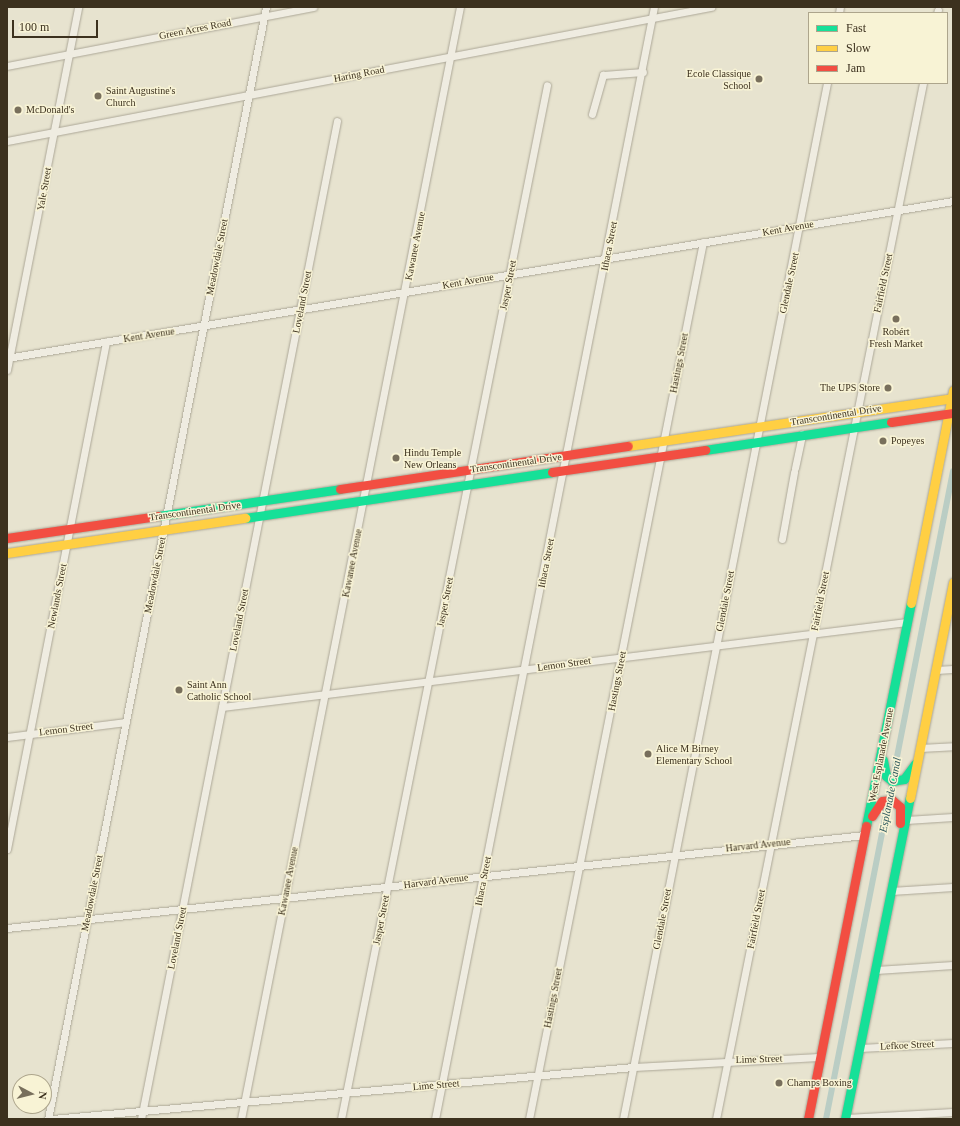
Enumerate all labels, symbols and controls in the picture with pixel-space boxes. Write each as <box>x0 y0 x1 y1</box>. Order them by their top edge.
scale bar <box>14 12 100 38</box>
legend <box>808 12 948 84</box>
street label: Green Acres Road <box>158 16 232 42</box>
text: 100 m <box>19 20 49 34</box>
text: Fast <box>846 21 866 35</box>
text: Slow <box>846 41 871 55</box>
text: Jam <box>846 61 865 75</box>
street label: Haring Road <box>333 63 385 85</box>
place label: Ecole Classique School <box>687 67 751 90</box>
marker: Ecole Classique School <box>754 74 764 84</box>
place label: Saint Augustine's Church <box>106 84 176 108</box>
marker: Saint Augustine's Church <box>93 91 103 101</box>
place label: McDonald's <box>26 104 74 116</box>
marker: McDonald's <box>13 105 23 115</box>
street label: Yale Street <box>34 166 54 212</box>
street label: Kawanee Avenue <box>402 210 428 282</box>
street label: Meadowdale Street <box>204 218 230 296</box>
street label: Kent Avenue <box>761 218 815 238</box>
street label: Ithaca Street <box>598 220 620 272</box>
street label: Glendale Street <box>777 251 801 315</box>
street label: Fairfield Street <box>871 252 895 314</box>
street label: Jasper Street <box>497 259 519 311</box>
street label: Loveland Street <box>290 270 314 334</box>
street label: Kent Avenue <box>441 271 495 291</box>
marker: Robért Fresh Market <box>891 314 901 324</box>
street label: Kent Avenue <box>122 325 176 345</box>
place label: Robért Fresh Market <box>869 325 923 348</box>
street label: Hastings Street <box>667 332 691 394</box>
place label: The UPS Store <box>820 382 880 394</box>
marker: The UPS Store <box>883 383 893 393</box>
street label: Transcontinental Drive <box>790 402 882 428</box>
place label: Popeyes <box>891 435 924 447</box>
marker: Popeyes <box>878 436 888 446</box>
place label: Hindu Temple New Orleans <box>404 446 461 470</box>
street label: Transcontinental Drive <box>470 451 562 475</box>
marker: Hindu Temple New Orleans <box>391 453 401 463</box>
street label: Transcontinental Drive <box>149 499 241 523</box>
street label: Kawanee Avenue <box>339 527 365 599</box>
street label: Meadowdale Street <box>142 536 168 614</box>
street label: Ithaca Street <box>535 537 557 589</box>
street label: Newlands Street <box>45 563 69 629</box>
street label: Glendale Street <box>713 569 737 633</box>
street label: Fairfield Street <box>808 570 832 632</box>
street label: Jasper Street <box>434 576 456 628</box>
street label: Loveland Street <box>227 588 251 652</box>
street label: Hastings Street <box>605 650 629 712</box>
street label: Lemon Street <box>536 654 592 674</box>
place label: Saint Ann Catholic School <box>187 678 251 702</box>
marker: Saint Ann Catholic School <box>174 685 184 695</box>
street label: West Esplanade Avenue <box>866 707 896 803</box>
street label: Lemon Street <box>38 720 94 738</box>
place label: Alice M Birney Elementary School <box>656 742 732 766</box>
marker: Alice M Birney Elementary School <box>643 749 653 759</box>
water label: Esplanade Canal <box>876 756 904 834</box>
street label: Harvard Avenue <box>725 836 791 854</box>
street label: Kawanee Avenue <box>275 845 301 917</box>
street label: Meadowdale Street <box>79 854 105 932</box>
street label: Ithaca Street <box>472 855 494 907</box>
street label: Harvard Avenue <box>403 871 469 891</box>
street label: Glendale Street <box>650 887 674 951</box>
street label: Fairfield Street <box>744 888 768 950</box>
street label: Jasper Street <box>370 894 392 946</box>
street label: Loveland Street <box>165 906 189 970</box>
street label: Hastings Street <box>541 967 565 1029</box>
street label: Lefkoe Street <box>880 1038 934 1052</box>
street label: Lime Street <box>735 1052 783 1066</box>
north arrow <box>12 1074 52 1114</box>
street label: Lime Street <box>412 1077 460 1093</box>
place label: Champs Boxing <box>787 1077 852 1089</box>
marker: Champs Boxing <box>774 1078 784 1088</box>
text: N <box>36 1091 49 1100</box>

